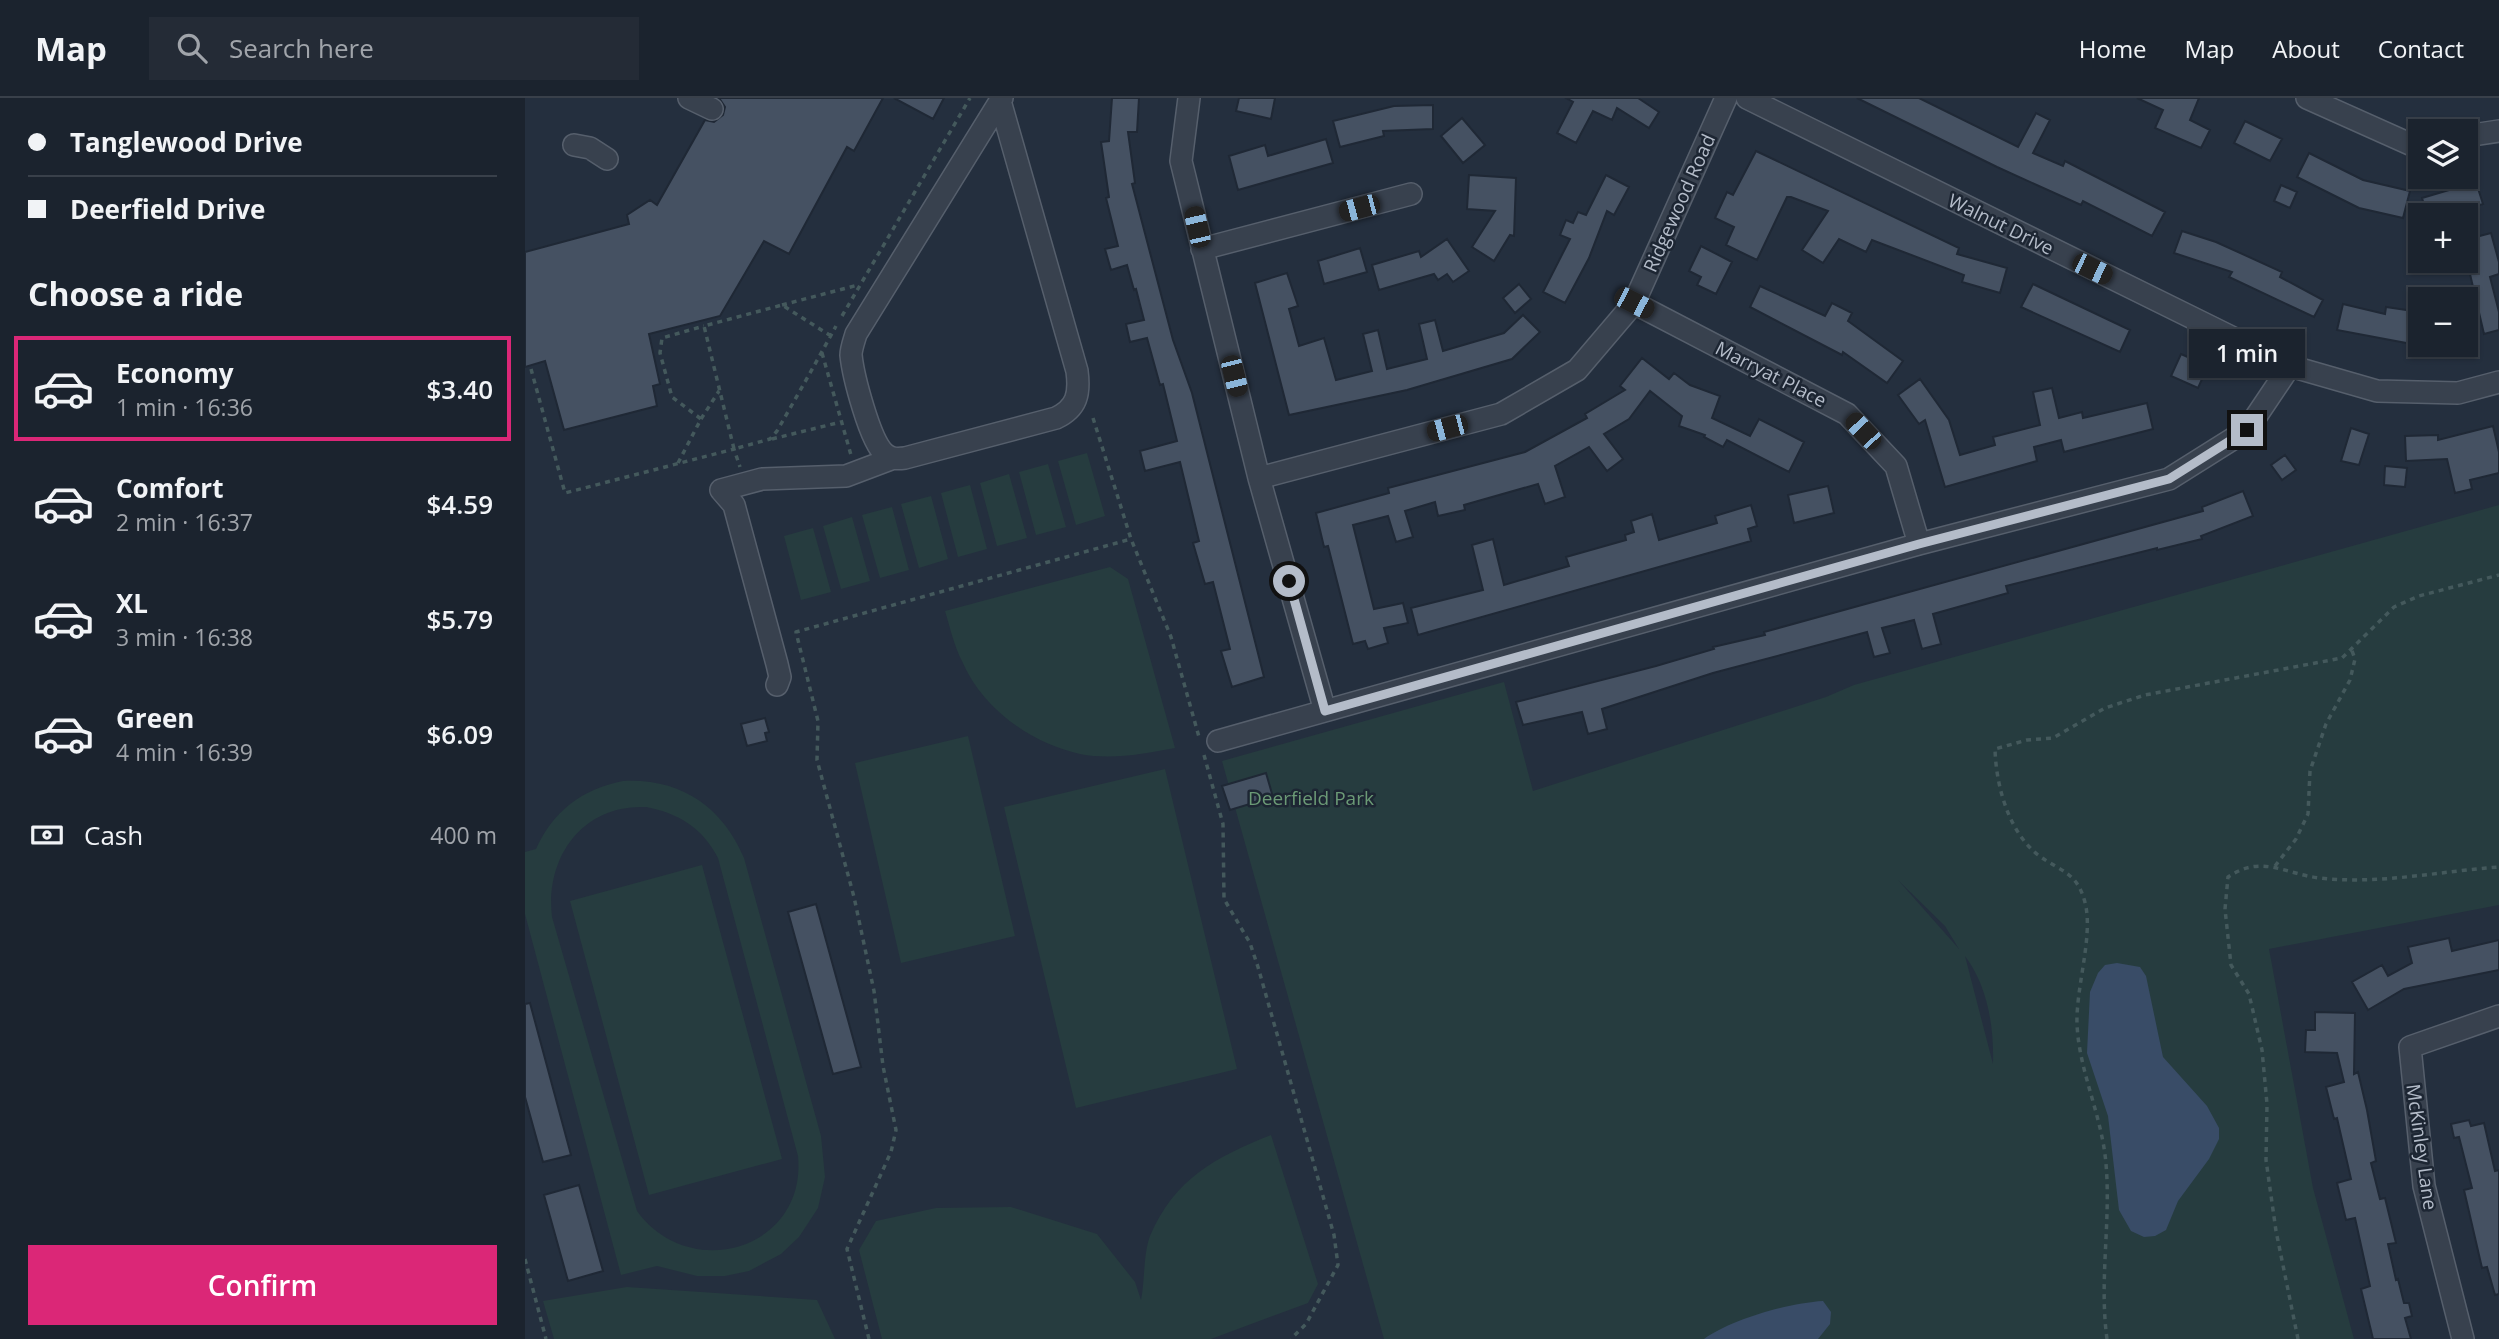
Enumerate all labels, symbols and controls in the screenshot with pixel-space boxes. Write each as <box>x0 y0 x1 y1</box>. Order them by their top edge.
search box <box>149 17 639 80</box>
text: Map <box>35 26 107 71</box>
icon: search <box>173 29 211 67</box>
text: Search here <box>229 30 374 66</box>
text: Home <box>2079 32 2147 65</box>
text: Map <box>2185 32 2234 65</box>
text: About <box>2272 32 2340 65</box>
text: Contact <box>2378 32 2464 65</box>
map controls <box>2408 119 2478 357</box>
button: layers <box>2408 119 2478 189</box>
text: Tanglewood Drive <box>70 124 303 160</box>
street label: Ridgewood Road <box>1637 130 1721 276</box>
street label: Walnut Drive <box>1944 187 2058 261</box>
text: Deerfield Drive <box>70 191 265 227</box>
car <box>1336 192 1383 224</box>
button: + <box>2408 203 2478 273</box>
car <box>1183 204 1212 250</box>
car <box>2069 250 2116 288</box>
text: Choose a ride <box>28 272 243 315</box>
car <box>1611 284 1658 322</box>
button: − <box>2408 287 2478 357</box>
callout: 1 min <box>2189 328 2305 378</box>
street label: Marryat Place <box>1711 335 1831 413</box>
text: 1 min <box>2216 337 2278 369</box>
car <box>1219 353 1250 399</box>
text: Economy <box>116 355 234 391</box>
icon: car <box>32 357 95 420</box>
text: $3.40 <box>426 371 493 407</box>
text: 1 min · 16:36 <box>116 391 253 423</box>
car <box>1841 408 1886 454</box>
car <box>1424 412 1471 444</box>
route end <box>2231 414 2263 446</box>
text: Comfort <box>116 470 223 506</box>
icon: car <box>32 472 95 535</box>
text: $4.59 <box>426 486 493 522</box>
text: 2 min · 16:37 <box>116 506 253 538</box>
route start <box>1273 565 1305 597</box>
text: XL <box>116 585 148 621</box>
icon: car <box>32 587 95 650</box>
text: $5.79 <box>426 601 493 637</box>
text: 3 min · 16:38 <box>116 621 253 653</box>
text: Green <box>116 700 194 736</box>
icon: car <box>32 702 95 765</box>
text: $6.09 <box>426 716 493 752</box>
text: 4 min · 16:39 <box>116 736 253 768</box>
park label: Deerfield Park <box>1248 785 1374 811</box>
icon: cash <box>28 816 66 854</box>
text: Cash <box>84 817 143 853</box>
text: 400 m <box>430 819 497 851</box>
street label: McKinley Lane <box>2400 1082 2444 1212</box>
button: Confirm <box>28 1245 497 1325</box>

